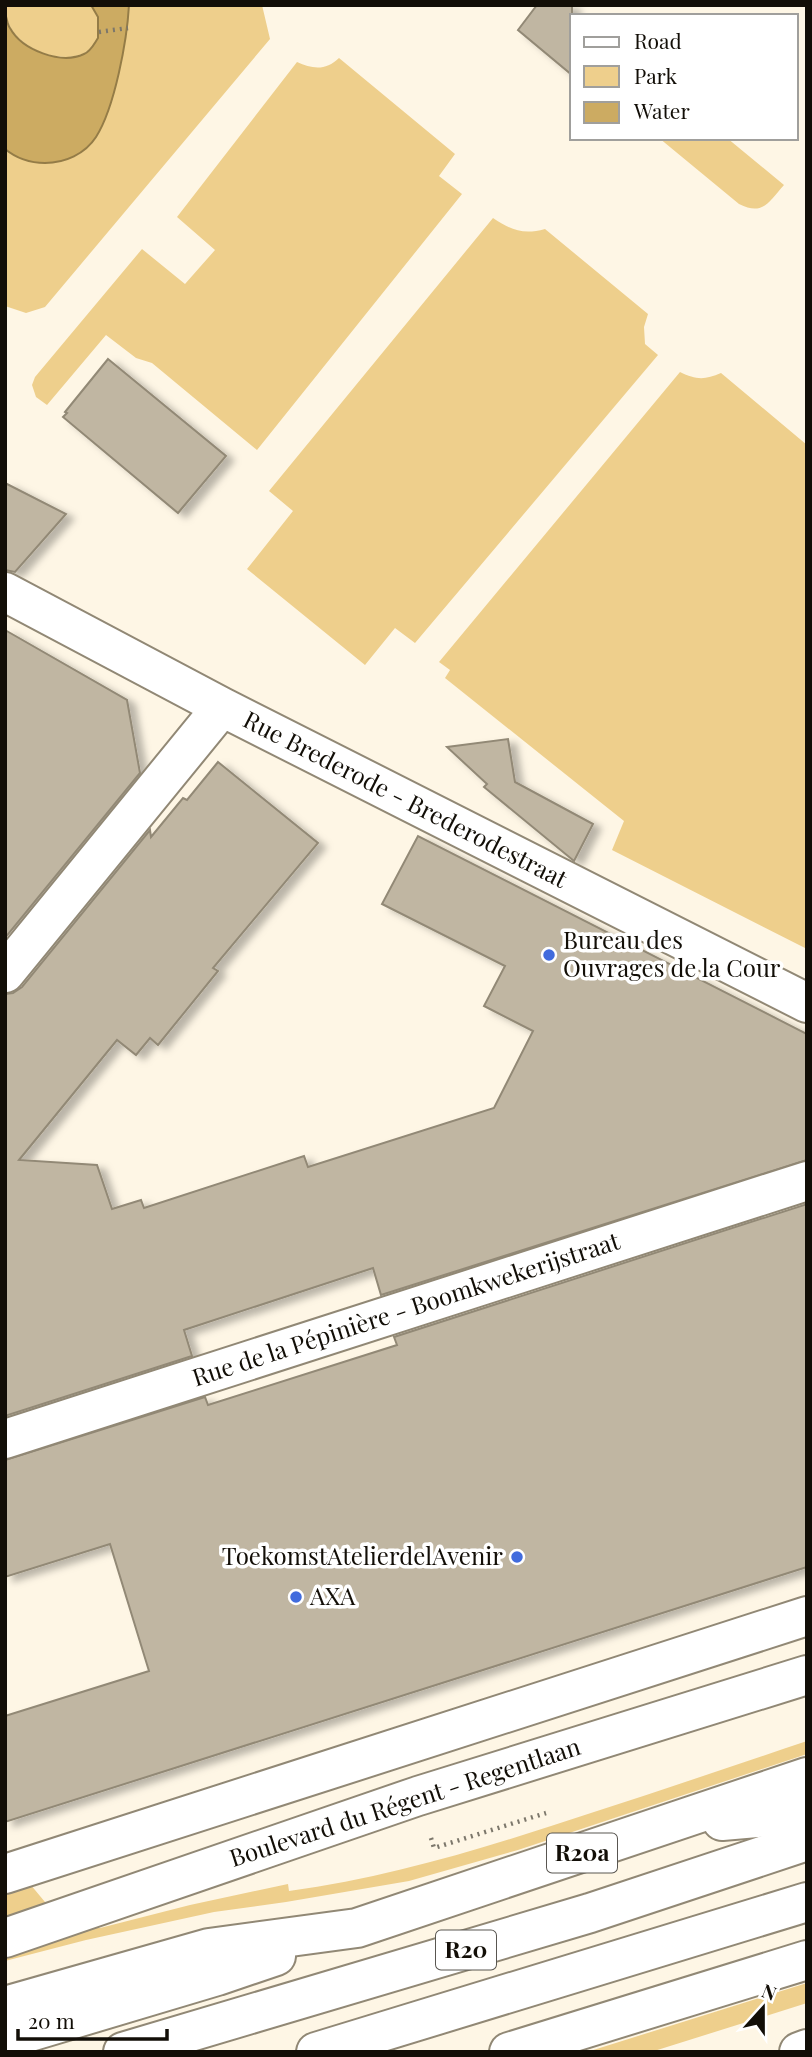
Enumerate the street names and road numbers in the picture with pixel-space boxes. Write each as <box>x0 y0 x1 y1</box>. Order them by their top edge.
street label: Rue Brederode - Brederodestraat <box>239 702 574 894</box>
street label: Rue de la Pépinière - Boomkwekerijstraat <box>188 1224 624 1392</box>
street label: Boulevard du Régent - Regentlaan <box>225 1729 584 1873</box>
road number: R20a <box>547 1834 617 1872</box>
road number: R20 <box>436 1930 496 1969</box>

